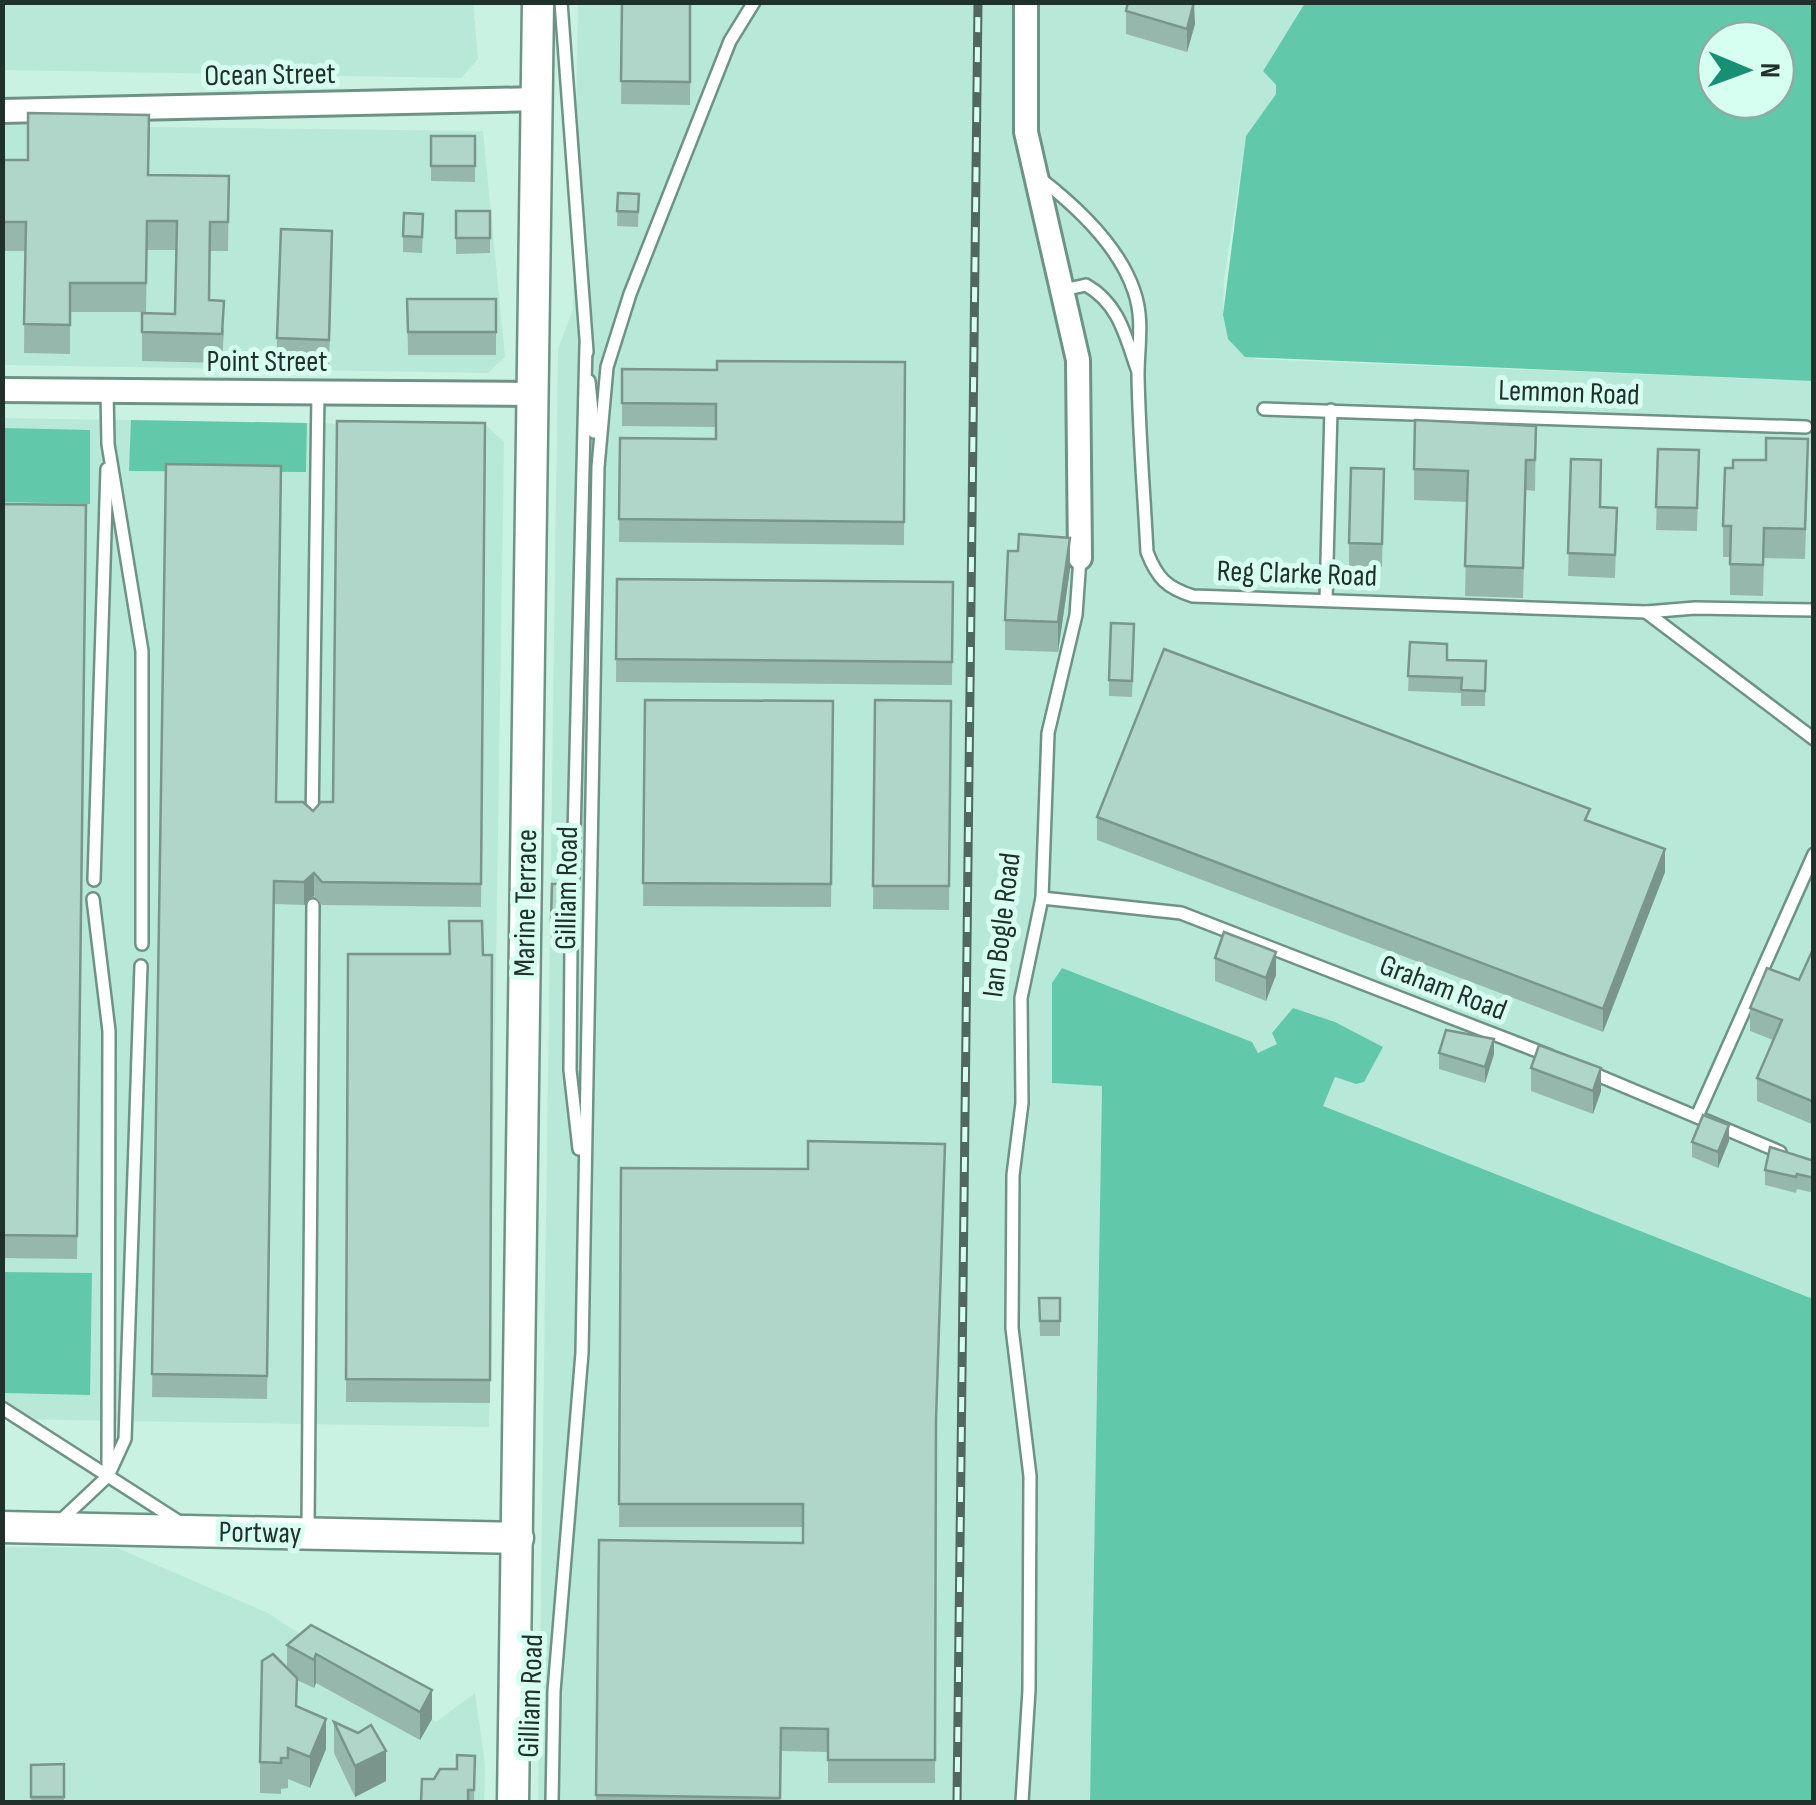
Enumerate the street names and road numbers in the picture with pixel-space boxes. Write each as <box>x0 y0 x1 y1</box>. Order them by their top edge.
street label: Ocean Street <box>204 56 336 94</box>
street label: Point Street <box>207 344 327 380</box>
street label: Lemmon Road <box>1498 373 1640 413</box>
street label: Reg Clarke Road <box>1216 553 1378 595</box>
street label: Gilliam Road <box>548 826 586 950</box>
street label: Marine Terrace <box>507 829 545 977</box>
street label: Ian Bogle Road <box>975 851 1029 999</box>
street label: Graham Road <box>1374 947 1512 1029</box>
street label: Portway <box>218 1514 302 1552</box>
street label: Gilliam Road <box>511 1634 551 1758</box>

